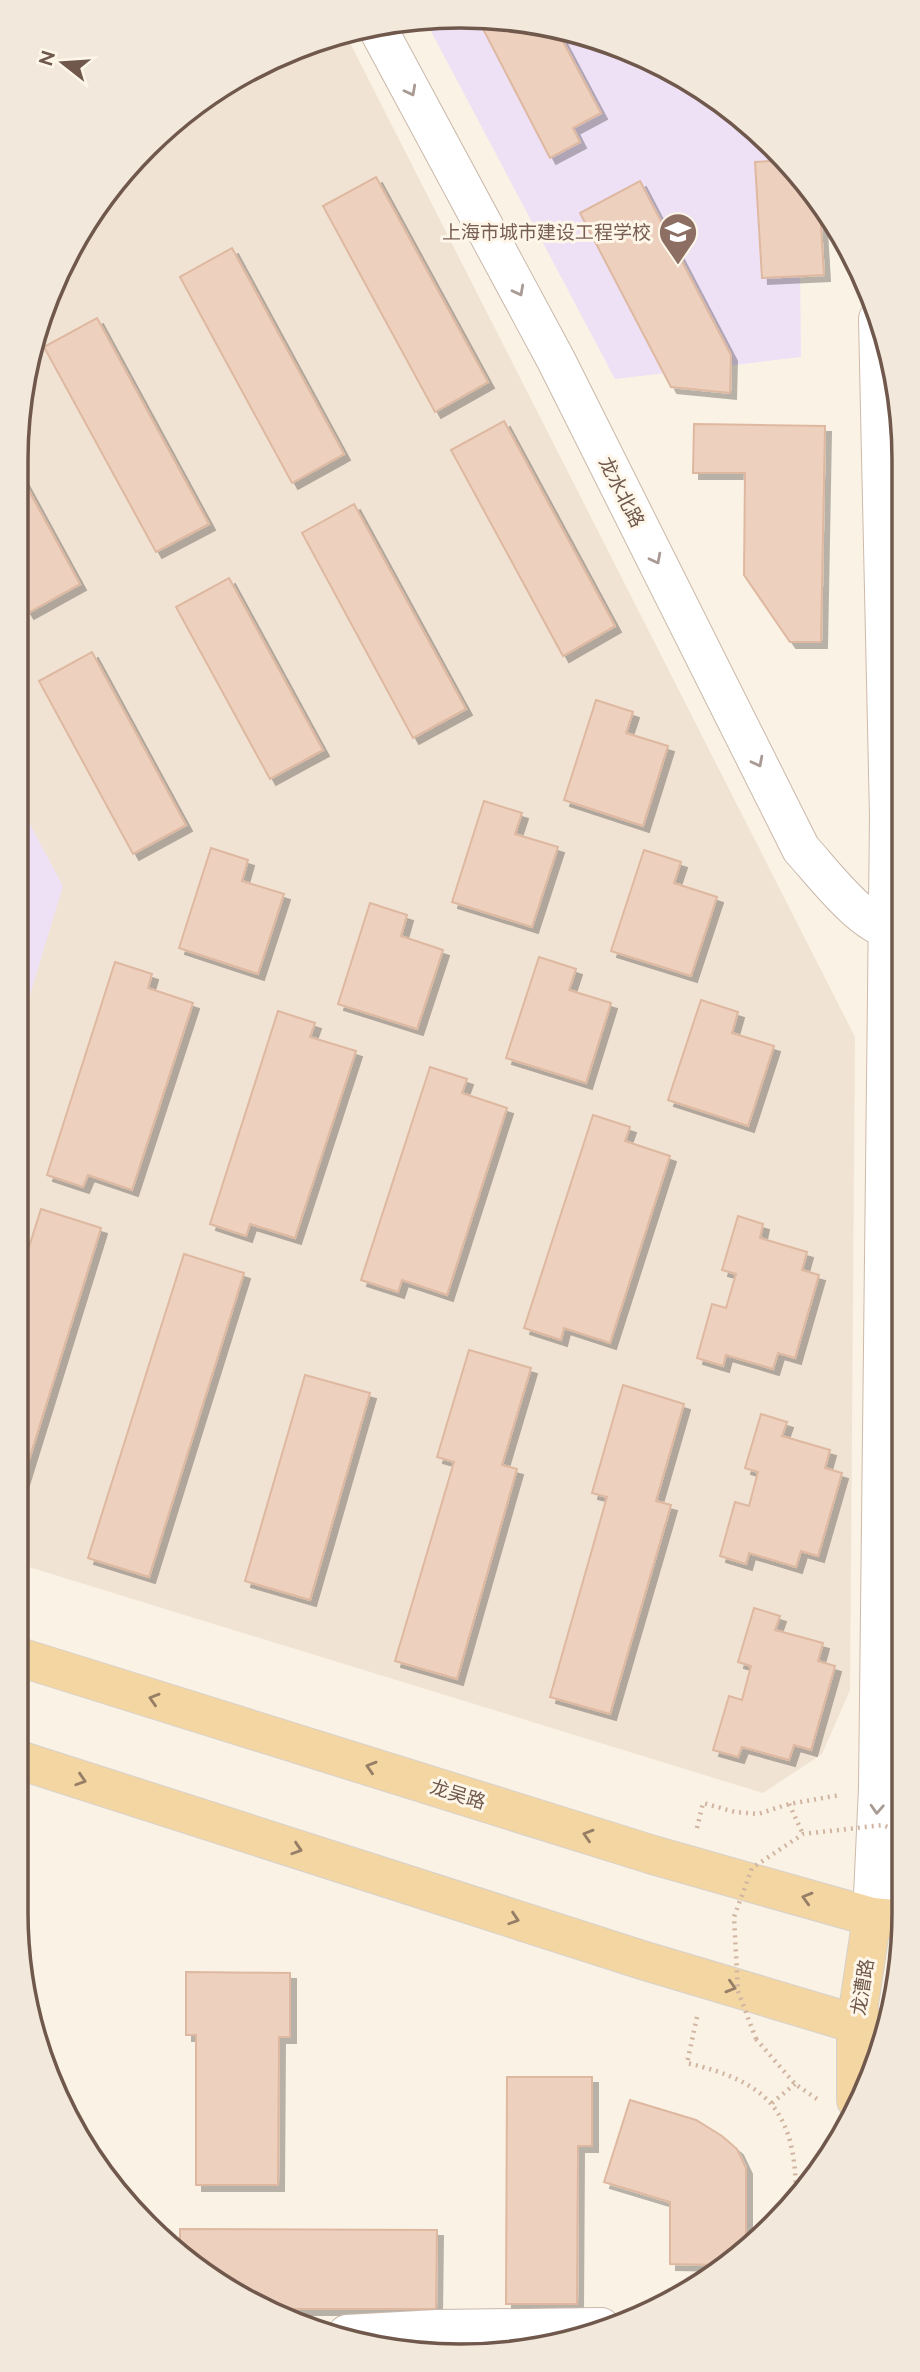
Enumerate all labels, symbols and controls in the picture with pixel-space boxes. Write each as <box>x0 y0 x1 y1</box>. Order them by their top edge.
north arrow <box>28 28 98 98</box>
text: N <box>34 48 59 68</box>
one-way arrow <box>403 84 417 96</box>
school or university icon: 上海市城市建设工程学校 <box>657 211 699 266</box>
place label: 上海市城市建设工程学校 <box>442 221 651 243</box>
one-way arrow <box>511 284 524 296</box>
street label: 龙水北路 <box>595 453 649 531</box>
one-way arrow <box>647 552 661 564</box>
one-way arrow <box>750 755 764 768</box>
one-way arrow <box>148 1693 161 1707</box>
one-way arrow <box>365 1761 378 1775</box>
one-way arrow <box>74 1771 86 1786</box>
street label: 龙吴路 <box>428 1775 488 1813</box>
one-way arrow <box>870 1804 885 1815</box>
one-way arrow <box>582 1829 595 1843</box>
one-way arrow <box>291 1841 303 1855</box>
one-way arrow <box>801 1892 813 1907</box>
one-way arrow <box>507 1911 519 1925</box>
street label: 龙漕路 <box>847 1957 877 2017</box>
one-way arrow <box>725 1978 737 1993</box>

